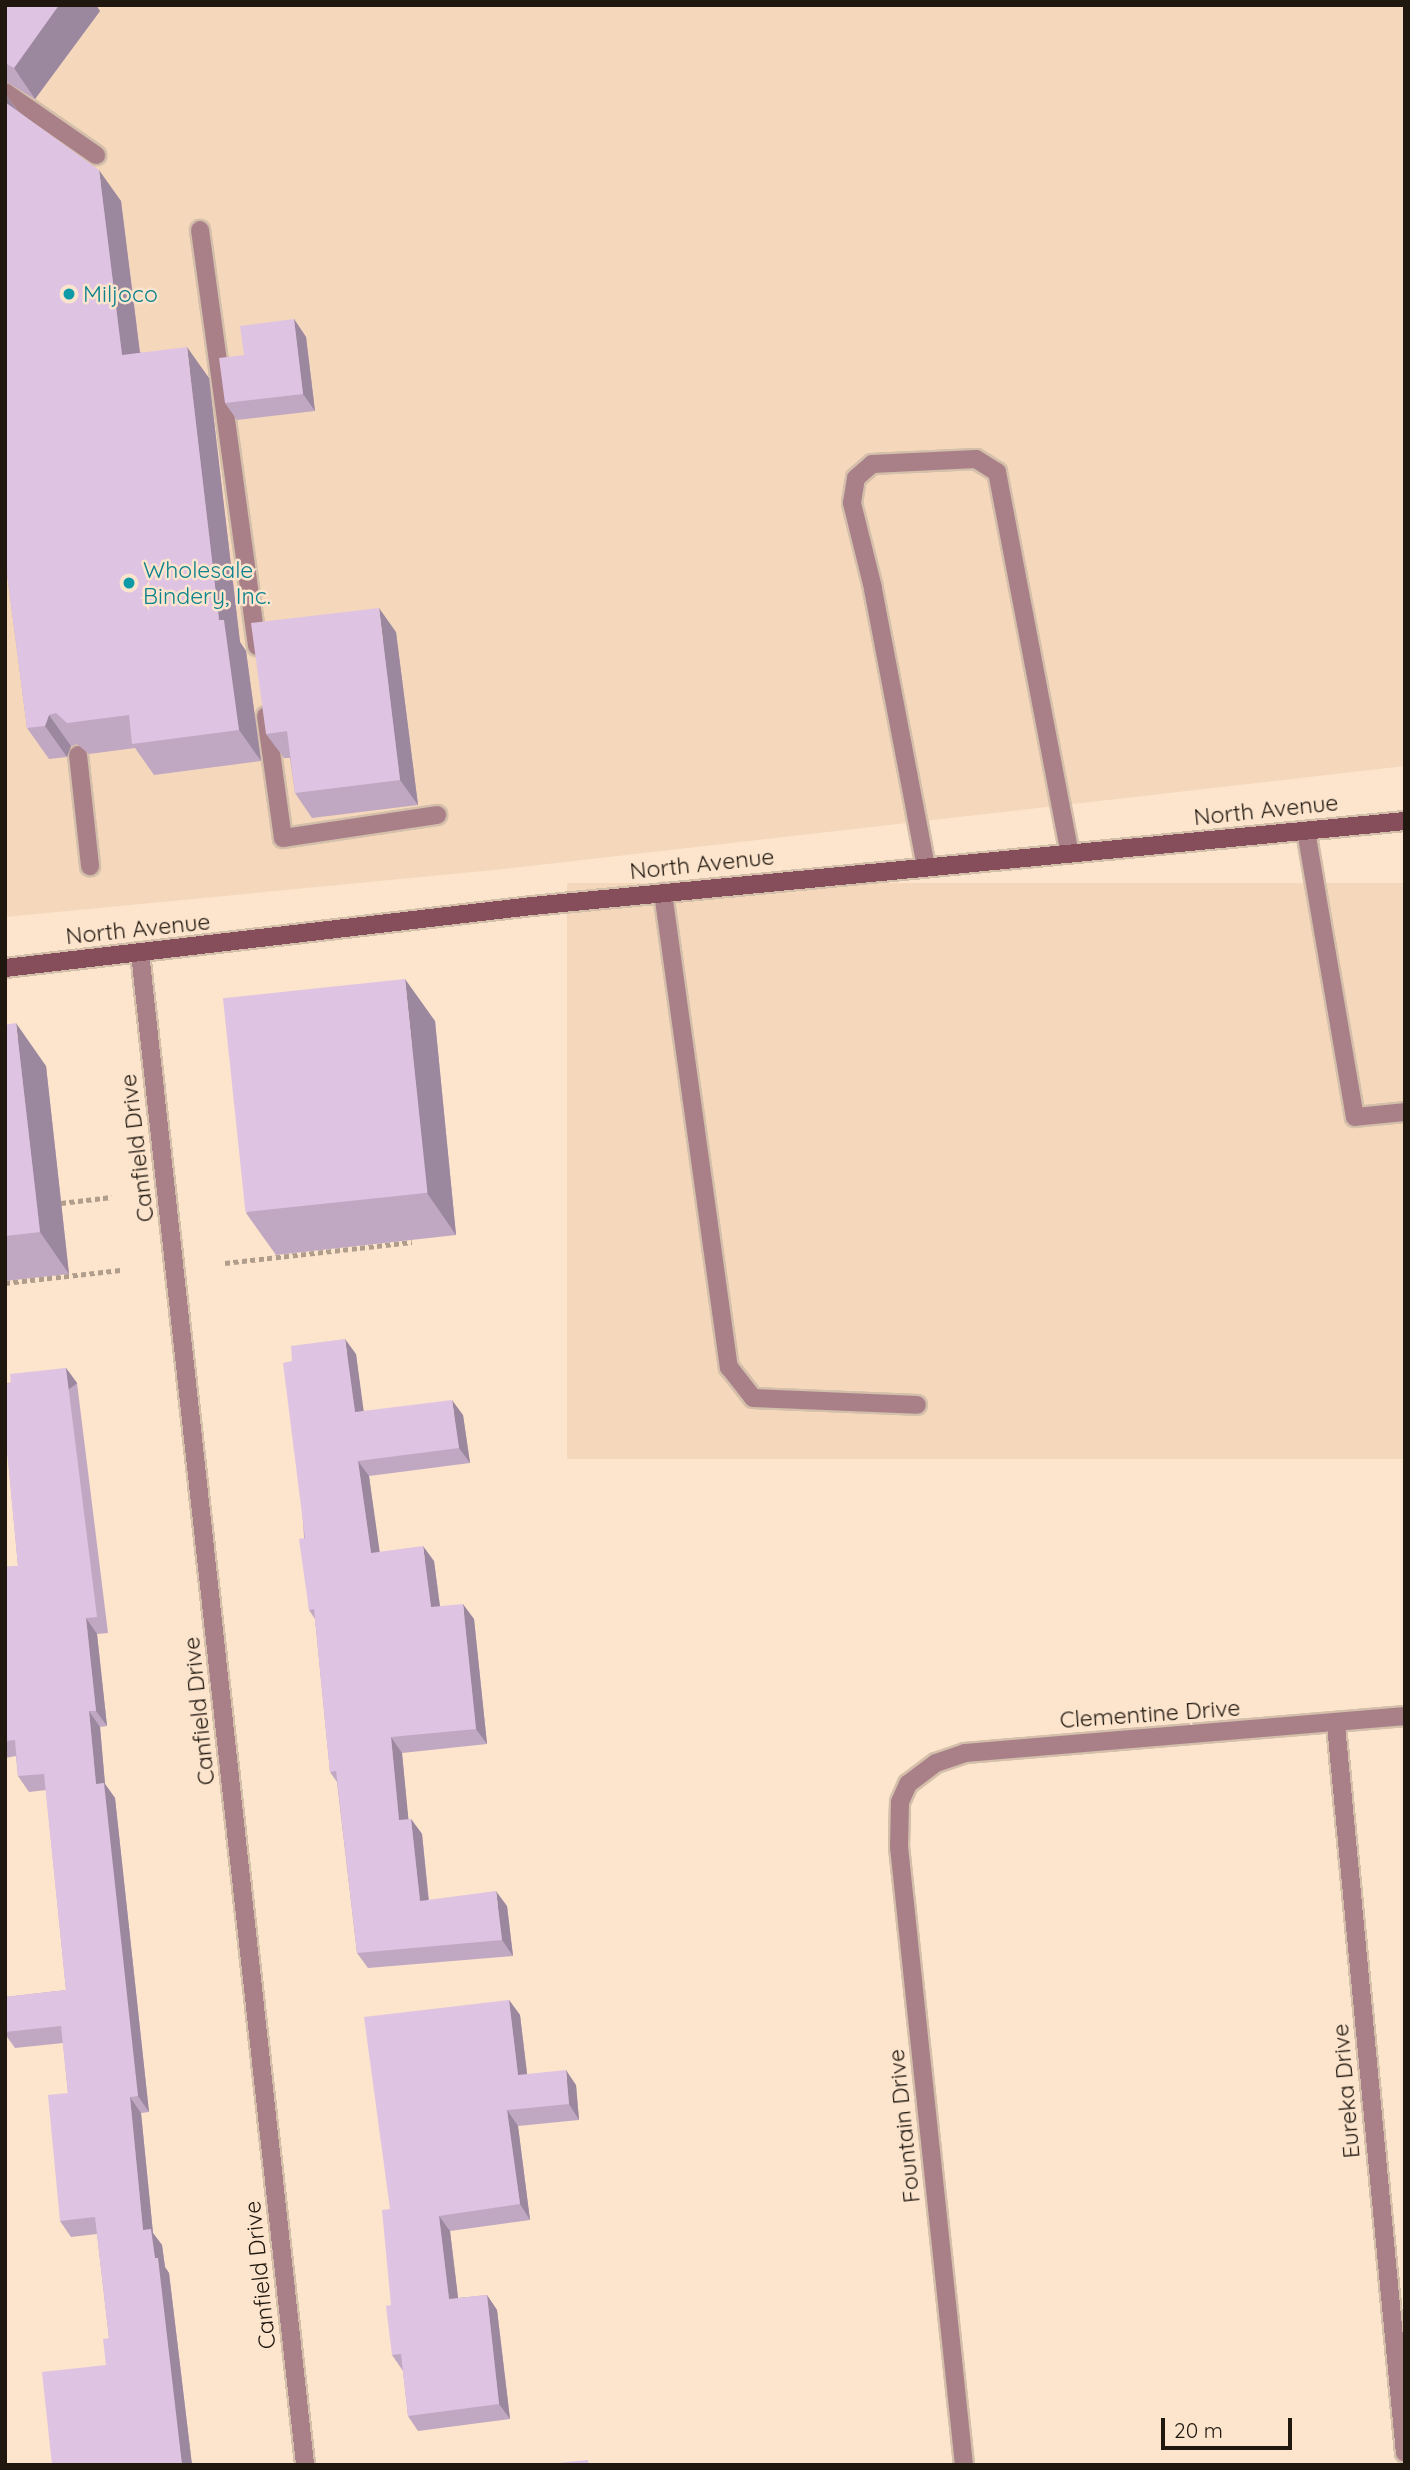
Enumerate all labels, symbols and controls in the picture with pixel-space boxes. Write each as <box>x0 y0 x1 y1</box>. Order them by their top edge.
place label: Miljoco <box>83 280 158 308</box>
marker: Miljoco <box>61 286 77 302</box>
place label: Wholesale Bindery, Inc. <box>143 556 271 610</box>
marker: Wholesale Bindery, Inc. <box>121 575 137 591</box>
street label: North Avenue <box>1192 789 1340 831</box>
street label: North Avenue <box>628 843 776 885</box>
street label: North Avenue <box>64 908 212 950</box>
street label: Canfield Drive <box>114 1072 160 1224</box>
street label: Canfield Drive <box>177 1635 221 1787</box>
street label: Clementine Drive <box>1059 1694 1241 1734</box>
street label: Eureka Drive <box>1326 2023 1366 2159</box>
street label: Fountain Drive <box>882 2048 926 2204</box>
street label: Canfield Drive <box>238 2199 282 2351</box>
scale bar <box>1165 2404 1296 2448</box>
text: 20 m <box>1174 2417 1223 2443</box>

